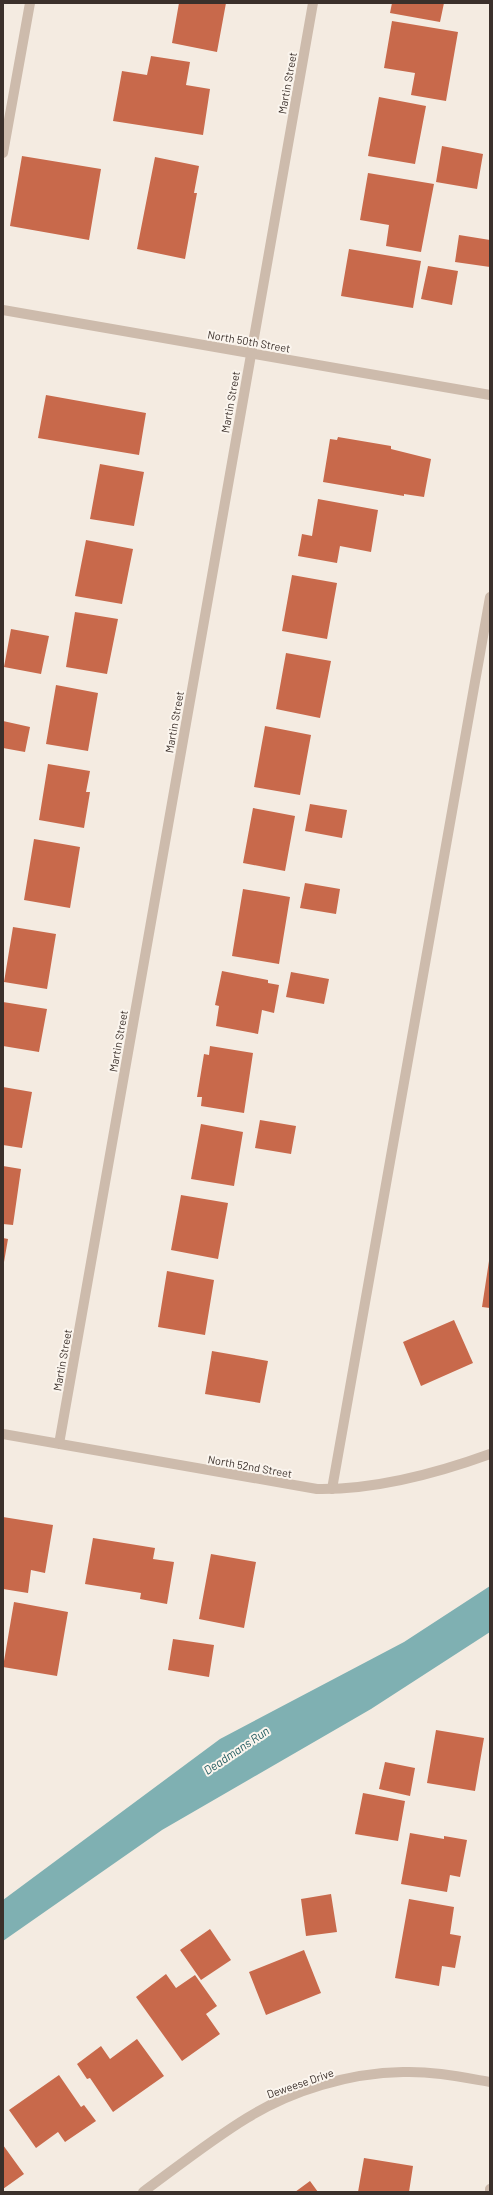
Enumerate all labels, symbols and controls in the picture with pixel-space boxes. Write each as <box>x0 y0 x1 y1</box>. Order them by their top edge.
street label: Martin Street <box>275 51 299 115</box>
street label: North 50th Street <box>207 327 291 355</box>
street label: Martin Street <box>218 370 242 434</box>
street label: Martin Street <box>162 690 186 754</box>
street label: Martin Street <box>106 1009 130 1073</box>
street label: Martin Street <box>50 1328 74 1392</box>
street label: North 52nd Street <box>207 1452 293 1480</box>
water label: Deadmans Run <box>201 1723 271 1777</box>
street label: Deweese Drive <box>265 2065 335 2101</box>

